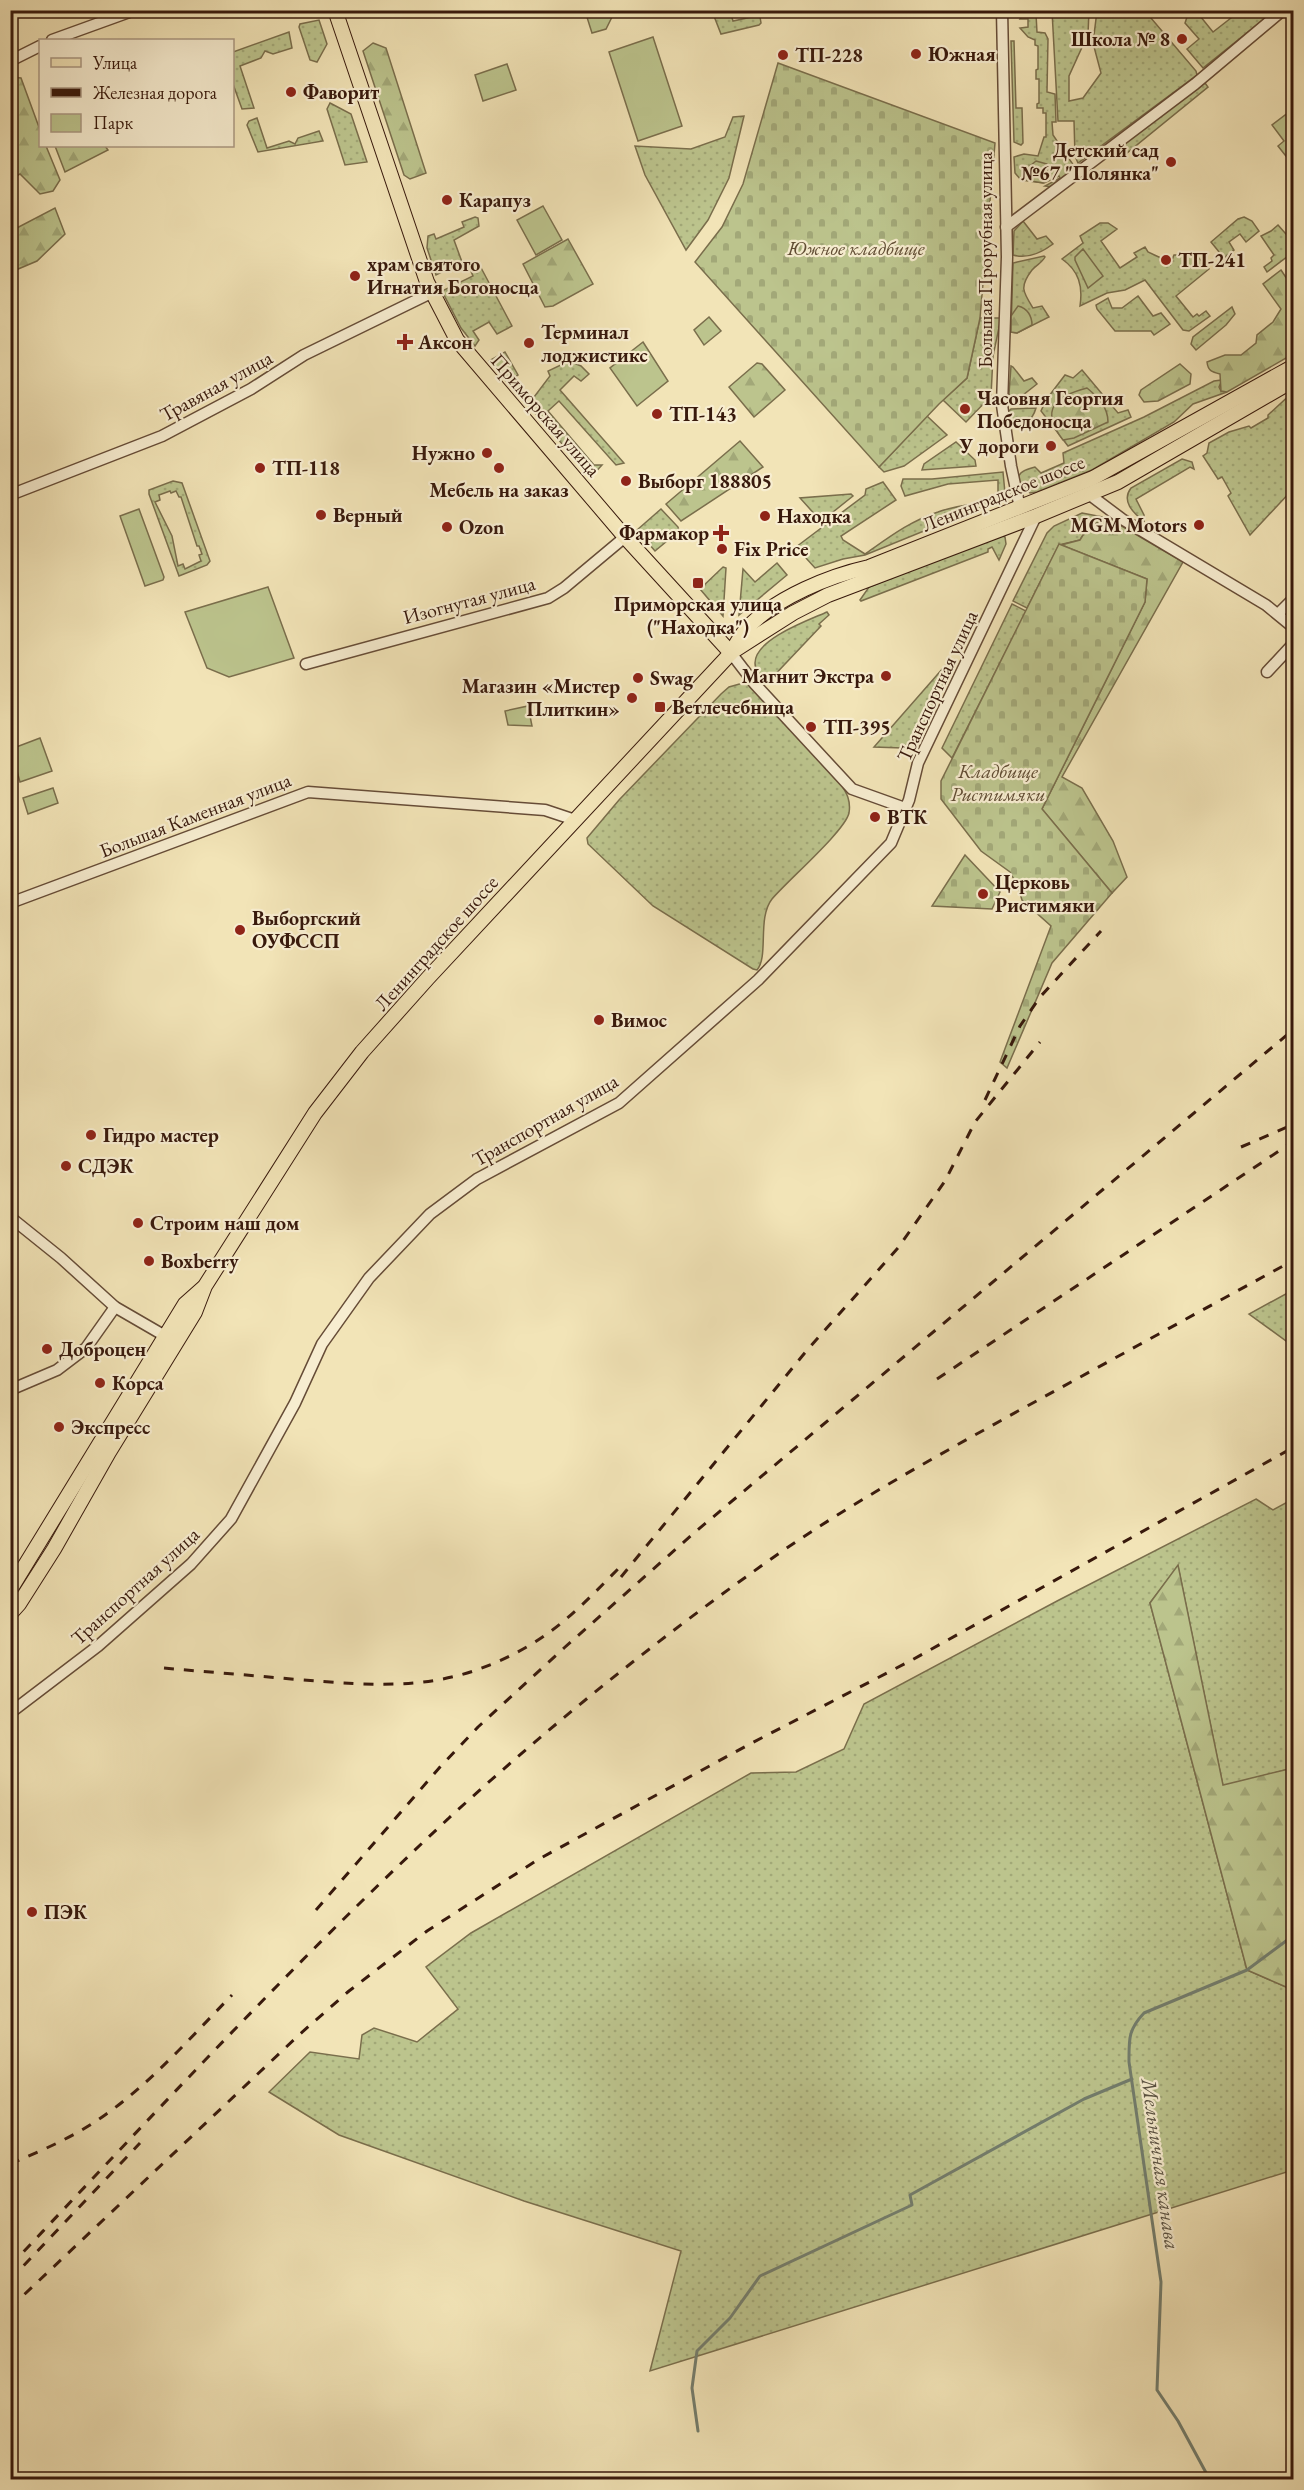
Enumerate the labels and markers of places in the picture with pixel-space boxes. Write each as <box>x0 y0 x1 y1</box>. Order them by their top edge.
place label: Школа № 8 <box>1071 26 1170 52</box>
marker: Школа № 8 <box>1175 32 1189 46</box>
place label: Южная <box>928 41 996 67</box>
place label: ТП-228 <box>795 42 863 68</box>
marker: Южная <box>909 47 923 61</box>
marker: ТП-228 <box>776 48 790 62</box>
place label: Фаворит <box>303 79 379 105</box>
marker: Фаворит <box>284 85 298 99</box>
place label: Детский сад №67 "Полянка" <box>1021 137 1159 186</box>
marker: Детский сад №67 "Полянка" <box>1164 155 1178 169</box>
place label: Карапуз <box>459 187 531 213</box>
marker: Карапуз <box>440 193 454 207</box>
place label: ТП-241 <box>1178 247 1246 273</box>
place label: храм святого Игнатия Богоносца <box>367 251 539 300</box>
marker: ТП-241 <box>1159 253 1173 267</box>
marker: храм святого Игнатия Богоносца <box>348 269 362 283</box>
place label: Терминал лоджистикс <box>541 319 648 368</box>
place label: Аксон <box>417 329 473 355</box>
marker: Аксон <box>396 333 414 351</box>
marker: Терминал лоджистикс <box>522 336 536 350</box>
place label: Часовня Георгия Победоносца <box>977 385 1124 434</box>
place label: ТП-143 <box>669 401 737 427</box>
marker: Часовня Георгия Победоносца <box>958 402 972 416</box>
marker: ТП-143 <box>650 407 664 421</box>
place label: У дороги <box>958 433 1039 459</box>
marker: У дороги <box>1044 439 1058 453</box>
place label: Нужно <box>412 440 475 466</box>
marker: Нужно <box>480 446 494 460</box>
place label: ТП-118 <box>272 455 340 481</box>
marker: ТП-118 <box>253 461 267 475</box>
marker: Мебель на заказ <box>492 461 506 475</box>
place label: Выборг 188805 <box>638 468 772 494</box>
marker: Выборг 188805 <box>619 474 633 488</box>
place label: Мебель на заказ <box>429 477 569 503</box>
place label: Верный <box>333 502 403 528</box>
place label: Находка <box>777 503 851 529</box>
marker: Верный <box>314 508 328 522</box>
marker: Находка <box>758 509 772 523</box>
place label: MGM Motors <box>1070 512 1187 538</box>
place label: Ozon <box>459 514 504 540</box>
marker: MGM Motors <box>1192 518 1206 532</box>
marker: Ozon <box>440 520 454 534</box>
place label: Фармакор <box>619 520 709 546</box>
marker: Фармакор <box>714 526 728 540</box>
place label: Fix Price <box>734 536 808 562</box>
marker: Fix Price <box>715 542 729 556</box>
marker: Приморская улица ("Находка") <box>691 576 705 590</box>
place label: Приморская улица ("Находка") <box>614 591 782 640</box>
place label: Магнит Экстра <box>741 663 874 689</box>
place label: Swag <box>650 665 694 691</box>
marker: Магнит Экстра <box>879 669 893 683</box>
marker: Swag <box>631 671 645 685</box>
place label: Магазин «Мистер Плиткин» <box>462 673 620 722</box>
marker: Магазин «Мистер Плиткин» <box>625 691 639 705</box>
place label: Ветлечебница <box>672 694 794 720</box>
marker: Ветлечебница <box>653 700 667 714</box>
place label: ТП-395 <box>823 714 891 740</box>
marker: ТП-395 <box>804 720 818 734</box>
place label: ВТК <box>887 804 928 830</box>
marker: ВТК <box>868 810 882 824</box>
place label: Церковь Ристимяки <box>995 869 1095 918</box>
marker: Церковь Ристимяки <box>976 887 990 901</box>
place label: Выборгский ОУФССП <box>252 905 361 954</box>
marker: Выборгский ОУФССП <box>233 923 247 937</box>
place label: Вимос <box>611 1007 667 1033</box>
marker: Вимос <box>592 1013 606 1027</box>
place label: Гидро мастер <box>103 1122 219 1148</box>
marker: Гидро мастер <box>84 1128 98 1142</box>
place label: СДЭК <box>78 1153 134 1179</box>
marker: СДЭК <box>59 1159 73 1173</box>
place label: Строим наш дом <box>150 1210 300 1236</box>
marker: Строим наш дом <box>131 1216 145 1230</box>
place label: Boxberry <box>161 1248 239 1274</box>
marker: Boxberry <box>142 1254 156 1268</box>
place label: Доброцен <box>59 1336 147 1362</box>
marker: Доброцен <box>40 1342 54 1356</box>
place label: Корса <box>112 1370 164 1396</box>
marker: Корса <box>93 1376 107 1390</box>
place label: Экспресс <box>71 1414 150 1440</box>
marker: Экспресс <box>52 1420 66 1434</box>
place label: ПЭК <box>44 1899 88 1925</box>
marker: ПЭК <box>25 1905 39 1919</box>

